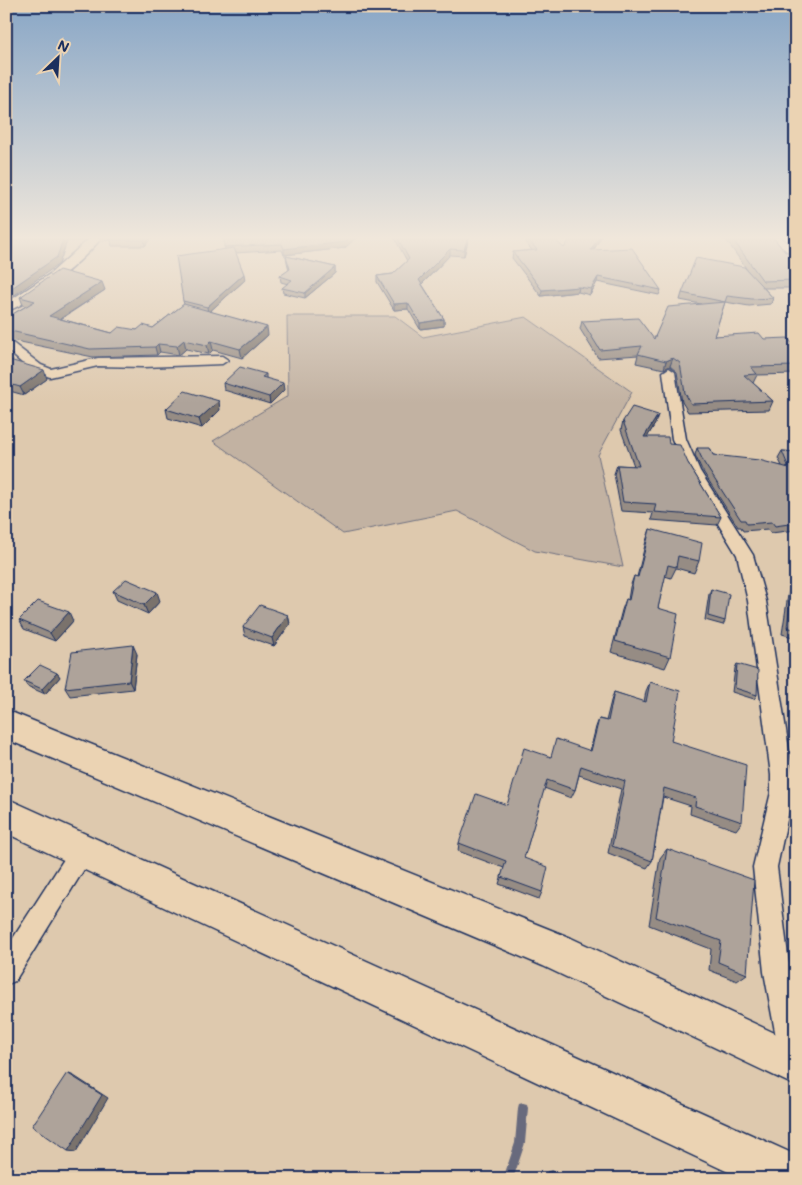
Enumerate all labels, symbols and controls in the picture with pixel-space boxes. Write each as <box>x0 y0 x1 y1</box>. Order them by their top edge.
north arrow <box>32 32 82 82</box>
text: N <box>55 35 73 57</box>

